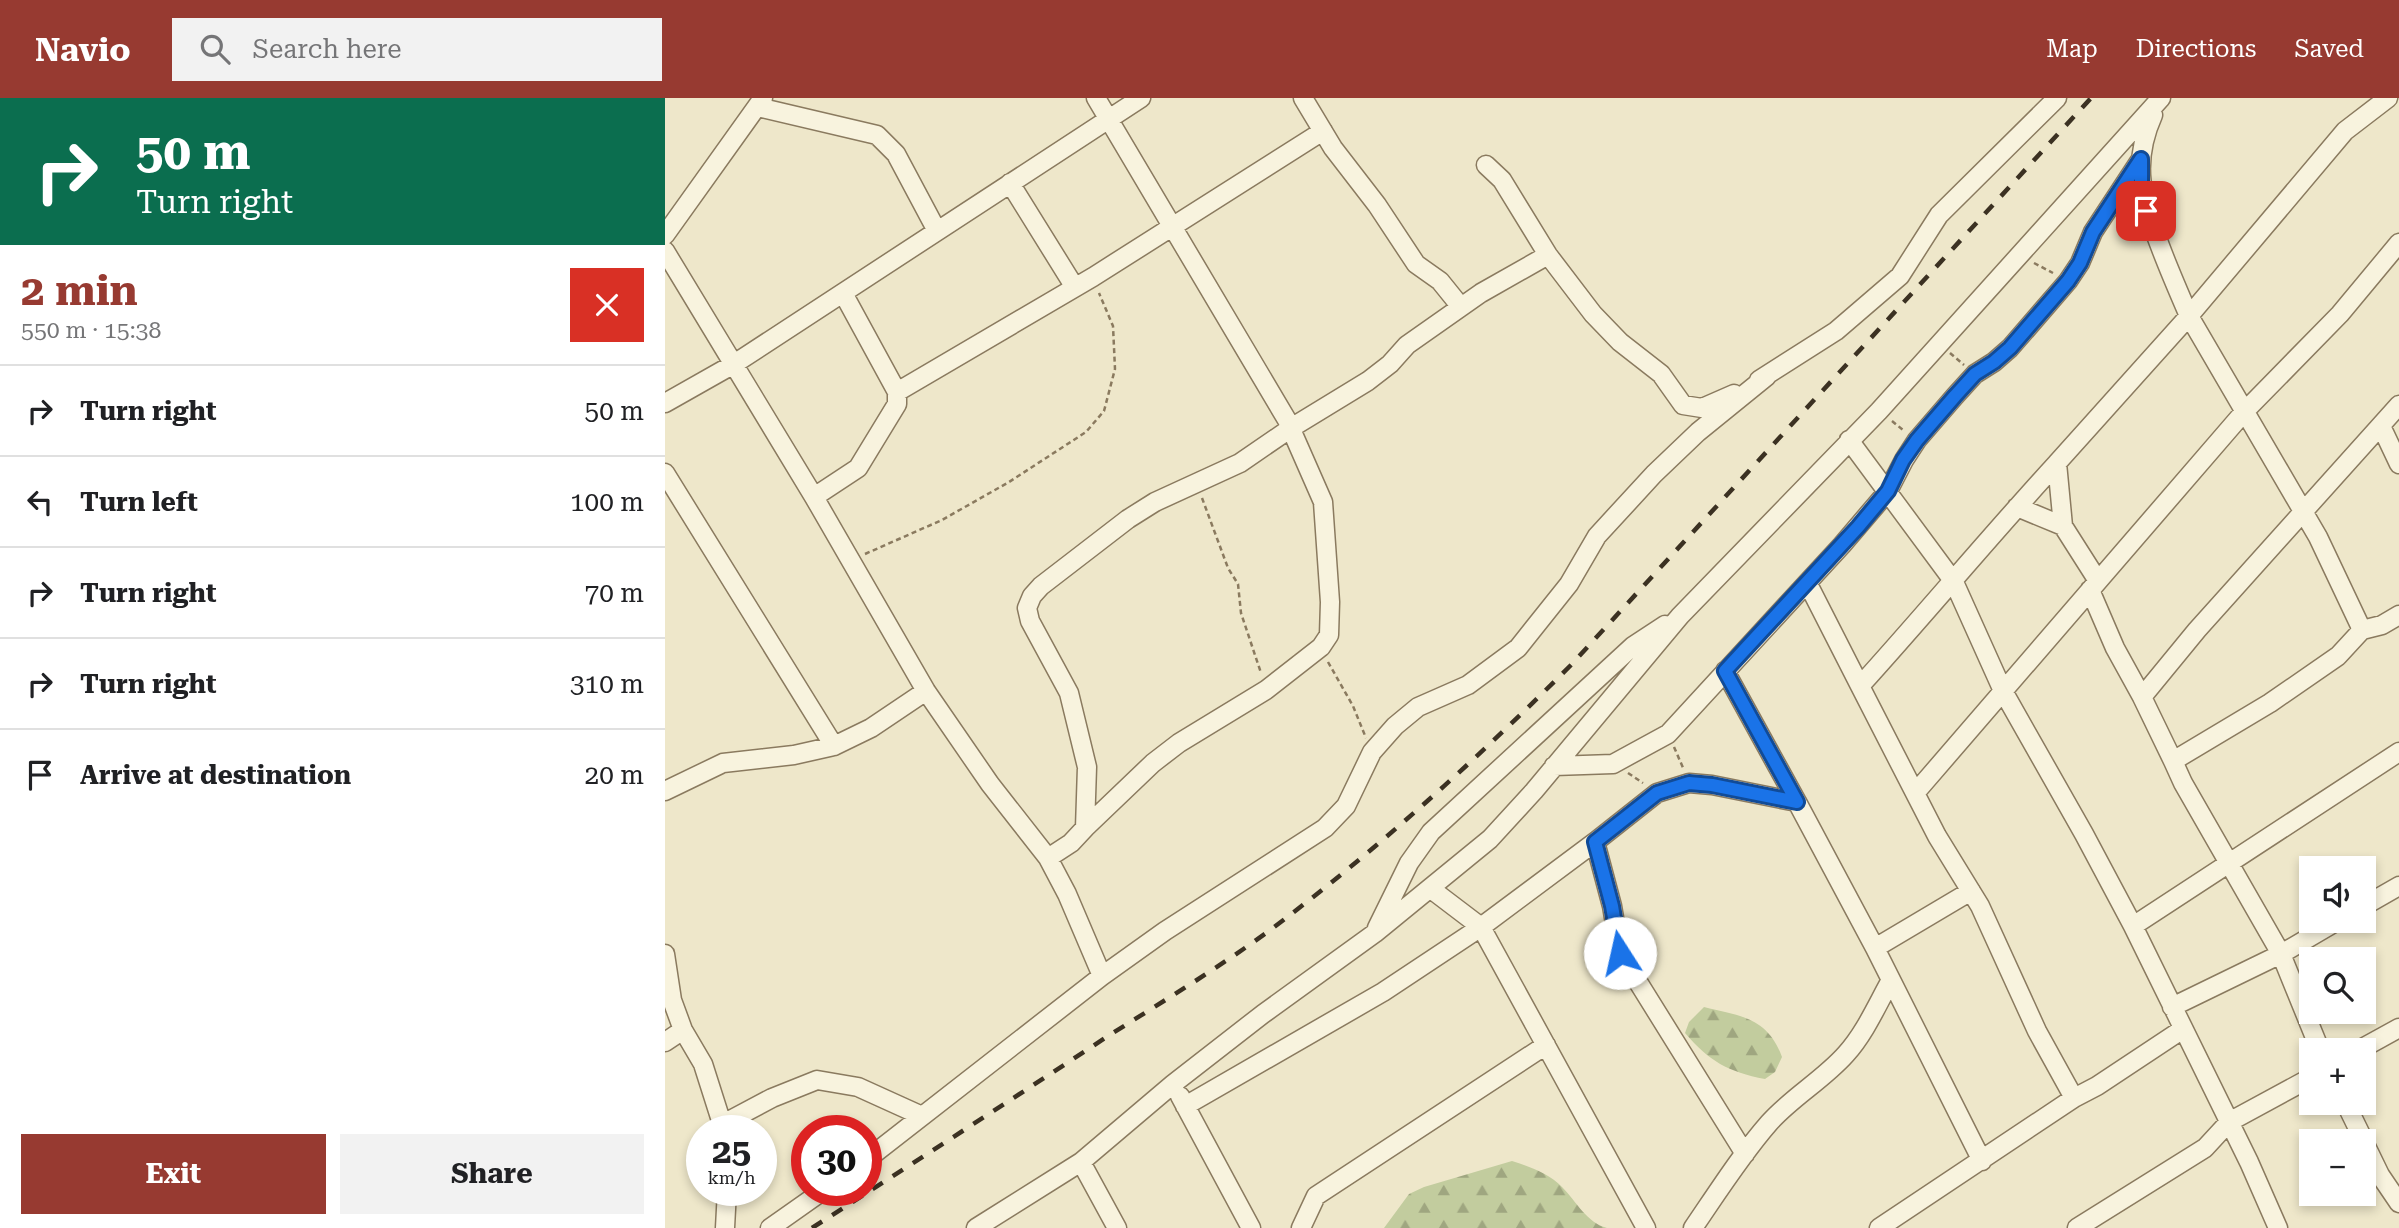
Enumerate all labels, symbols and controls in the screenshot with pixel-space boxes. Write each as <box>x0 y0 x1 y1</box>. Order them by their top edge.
search box <box>172 18 662 81</box>
text: Navio <box>35 30 130 69</box>
icon: search <box>196 30 234 68</box>
text: Search here <box>252 34 401 64</box>
text: Map <box>2046 35 2098 63</box>
text: Directions <box>2136 35 2256 63</box>
text: Saved <box>2294 35 2364 63</box>
text: 50 m <box>136 124 251 181</box>
icon: right <box>21 126 112 217</box>
pin <box>2116 181 2176 241</box>
text: Turn right <box>136 183 293 221</box>
icon: arrive <box>2127 192 2165 230</box>
text: 2 min <box>21 266 138 315</box>
button: close <box>570 268 644 342</box>
text: 550 m · 15:38 <box>21 317 161 344</box>
icon: right <box>21 392 59 430</box>
text: Turn right <box>80 396 216 426</box>
text: 50 m <box>585 396 644 426</box>
icon: left <box>21 483 59 521</box>
text: Turn left <box>80 487 198 517</box>
text: 100 m <box>570 487 644 517</box>
icon: right <box>21 574 59 612</box>
text: Turn right <box>80 578 216 608</box>
text: 70 m <box>585 578 644 608</box>
icon: right <box>21 665 59 703</box>
text: Turn right <box>80 669 216 699</box>
text: 310 m <box>570 669 644 699</box>
icon: arrive <box>21 756 59 794</box>
text: Arrive at destination <box>80 760 351 790</box>
text: 20 m <box>585 760 644 790</box>
map controls <box>2299 856 2376 1206</box>
button: sound <box>2299 856 2376 933</box>
position arrow <box>1583 916 1657 990</box>
button: search <box>2299 947 2376 1024</box>
button: + <box>2299 1038 2376 1115</box>
speed limit sign: 30 <box>791 1115 882 1206</box>
button: − <box>2299 1129 2376 1206</box>
text: 25 <box>712 1131 751 1172</box>
button: Exit <box>21 1134 326 1214</box>
button: Share <box>340 1134 644 1214</box>
text: km/h <box>707 1167 756 1188</box>

